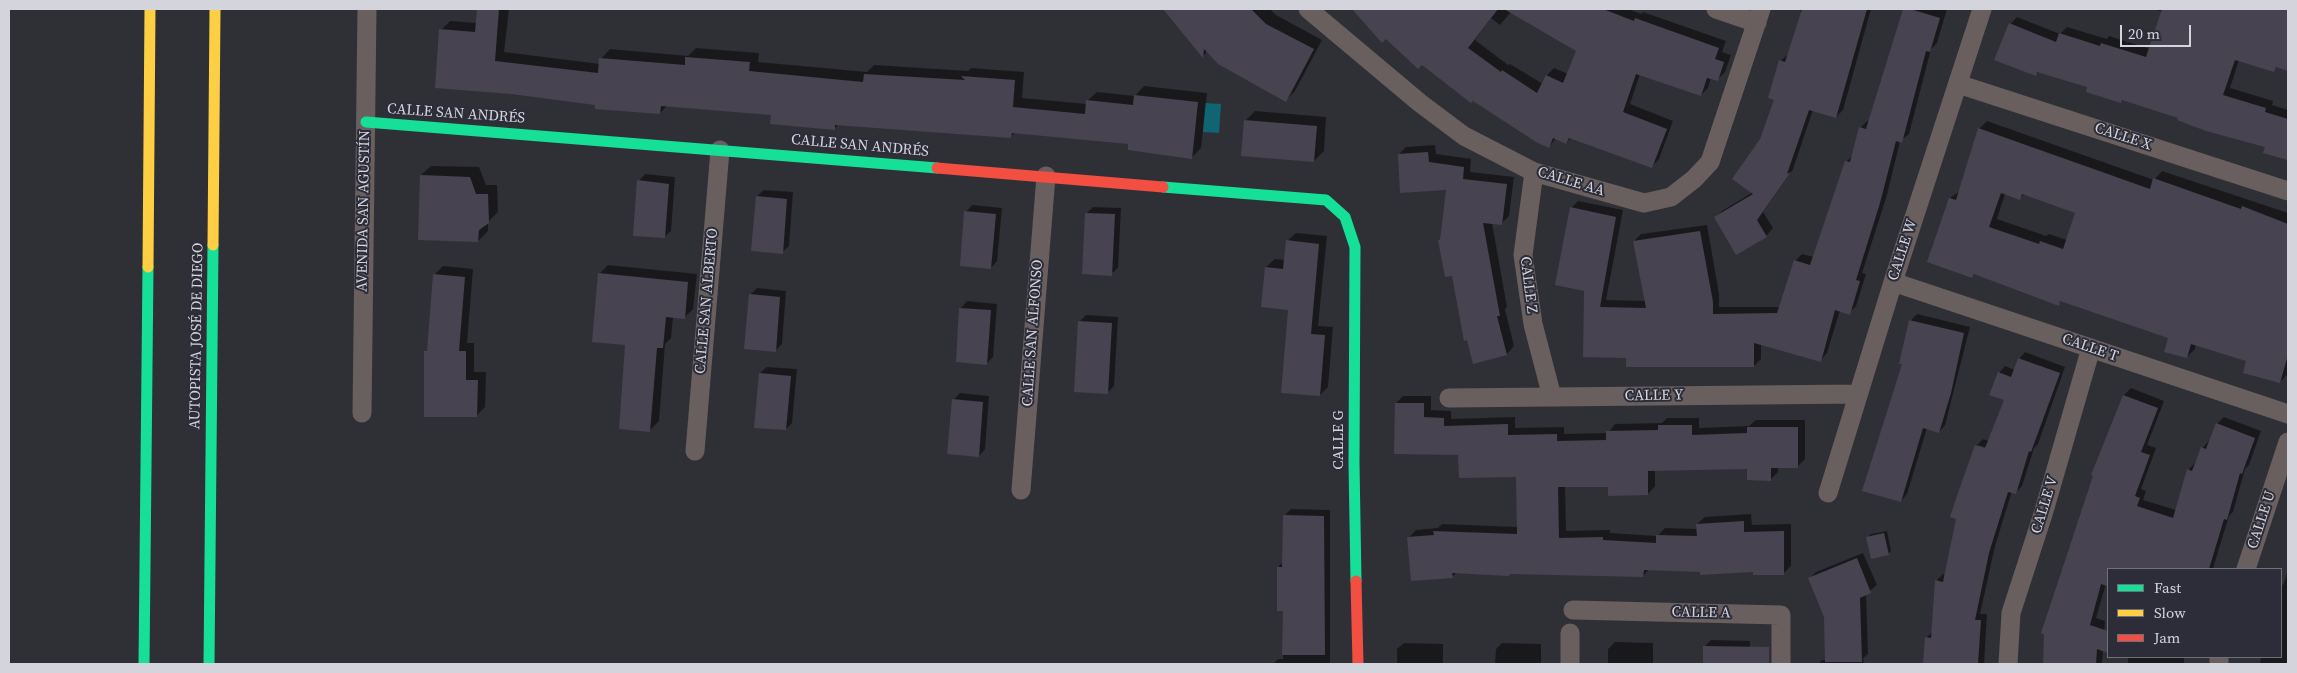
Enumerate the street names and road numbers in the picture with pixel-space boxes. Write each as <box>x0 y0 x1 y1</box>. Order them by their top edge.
street label: CALLE SAN ANDRÉS <box>386 100 526 128</box>
street label: CALLE X <box>2092 119 2154 155</box>
street label: AVENIDA SAN AGUSTÍN <box>354 130 374 292</box>
street label: CALLE SAN ANDRÉS <box>790 131 930 161</box>
street label: CALLE AA <box>1535 163 1607 201</box>
street label: CALLE W <box>1885 217 1921 283</box>
street label: CALLE SAN ALBERTO <box>692 227 722 375</box>
street label: AUTOPISTA JOSÉ DE DIEGO <box>186 242 208 430</box>
street label: CALLE Z <box>1516 255 1540 315</box>
street label: CALLE SAN ALFONSO <box>1019 259 1047 407</box>
street label: CALLE T <box>2060 330 2120 366</box>
street label: CALLE Y <box>1625 386 1683 406</box>
street label: CALLE G <box>1330 410 1348 470</box>
street label: CALLE V <box>2028 474 2062 536</box>
street label: CALLE U <box>2244 489 2280 551</box>
street label: CALLE A <box>1671 603 1731 623</box>

